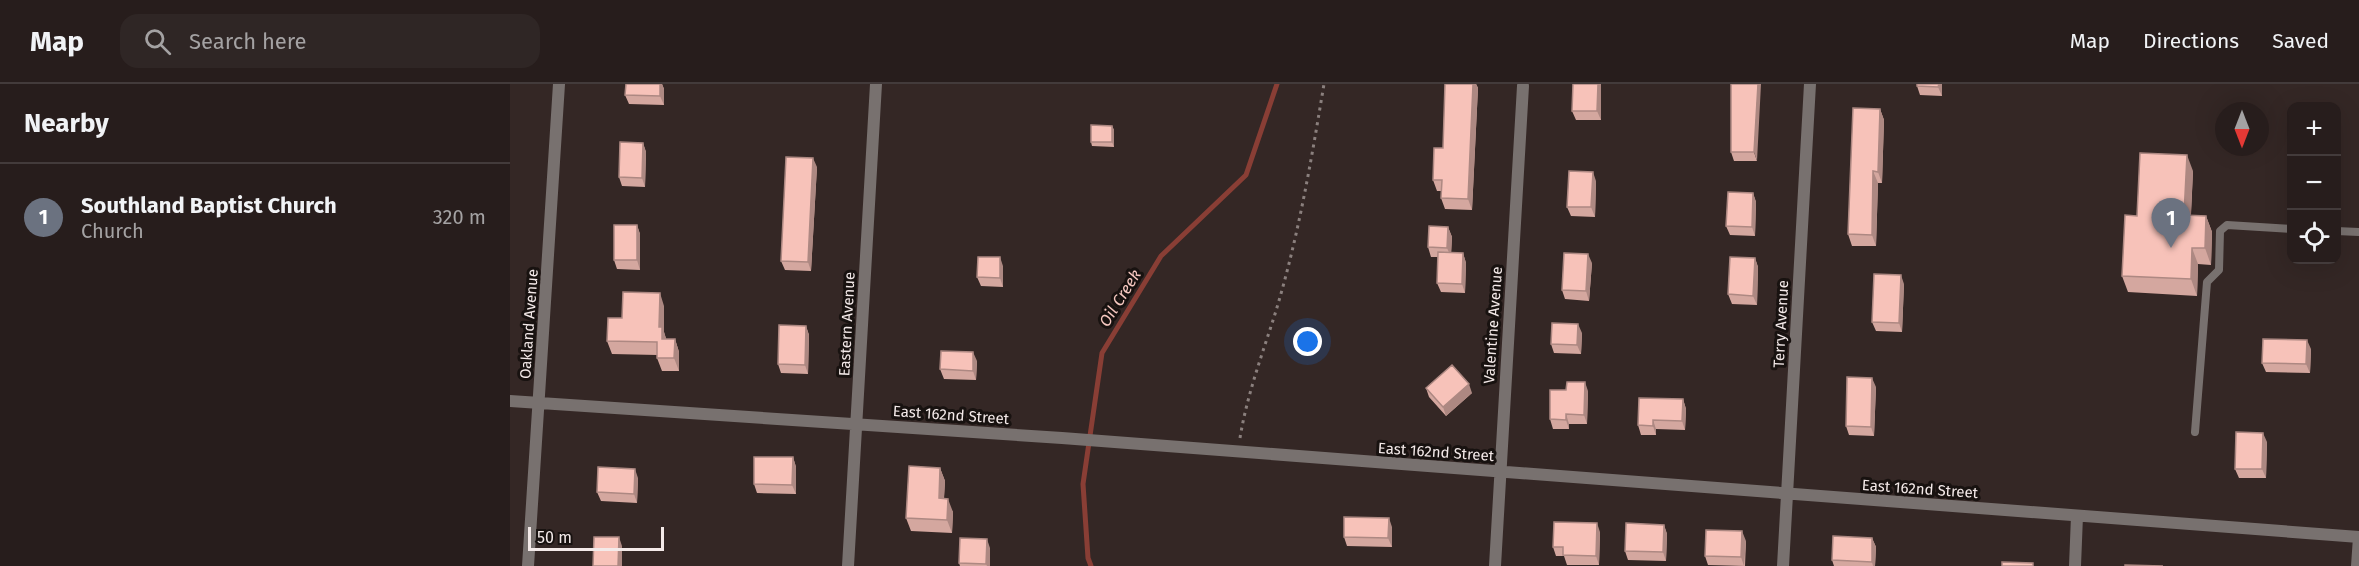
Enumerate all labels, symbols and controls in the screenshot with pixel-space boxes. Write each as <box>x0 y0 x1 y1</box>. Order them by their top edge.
search box <box>120 14 540 68</box>
text: Map <box>30 25 84 58</box>
icon: search <box>141 25 174 58</box>
text: Search here <box>189 28 307 55</box>
text: Map <box>2070 28 2110 54</box>
text: Directions <box>2143 28 2239 54</box>
text: Saved <box>2272 28 2329 54</box>
north arrow <box>2215 102 2269 156</box>
map controls <box>2287 102 2341 264</box>
button: + <box>2287 102 2341 156</box>
text: Nearby <box>24 108 109 139</box>
button: − <box>2287 156 2341 210</box>
text: Southland Baptist Church <box>81 192 337 219</box>
pin: 1 <box>2152 198 2190 248</box>
text: 1 <box>39 205 48 229</box>
text: 320 m <box>433 205 486 229</box>
button: locate <box>2287 210 2341 264</box>
text: Church <box>81 219 144 243</box>
water label: Oil Creek <box>1095 266 1145 330</box>
street label: Valentine Avenue <box>1480 266 1506 384</box>
street label: Oakland Avenue <box>516 268 542 380</box>
street label: Eastern Avenue <box>835 271 859 377</box>
street label: Terry Avenue <box>1770 280 1792 368</box>
your location <box>1293 327 1322 356</box>
street label: East 162nd Street <box>892 402 1010 428</box>
street label: East 162nd Street <box>1377 439 1495 465</box>
street label: East 162nd Street <box>1861 476 1979 502</box>
scale bar <box>528 524 664 552</box>
text: 50 m <box>537 528 572 547</box>

